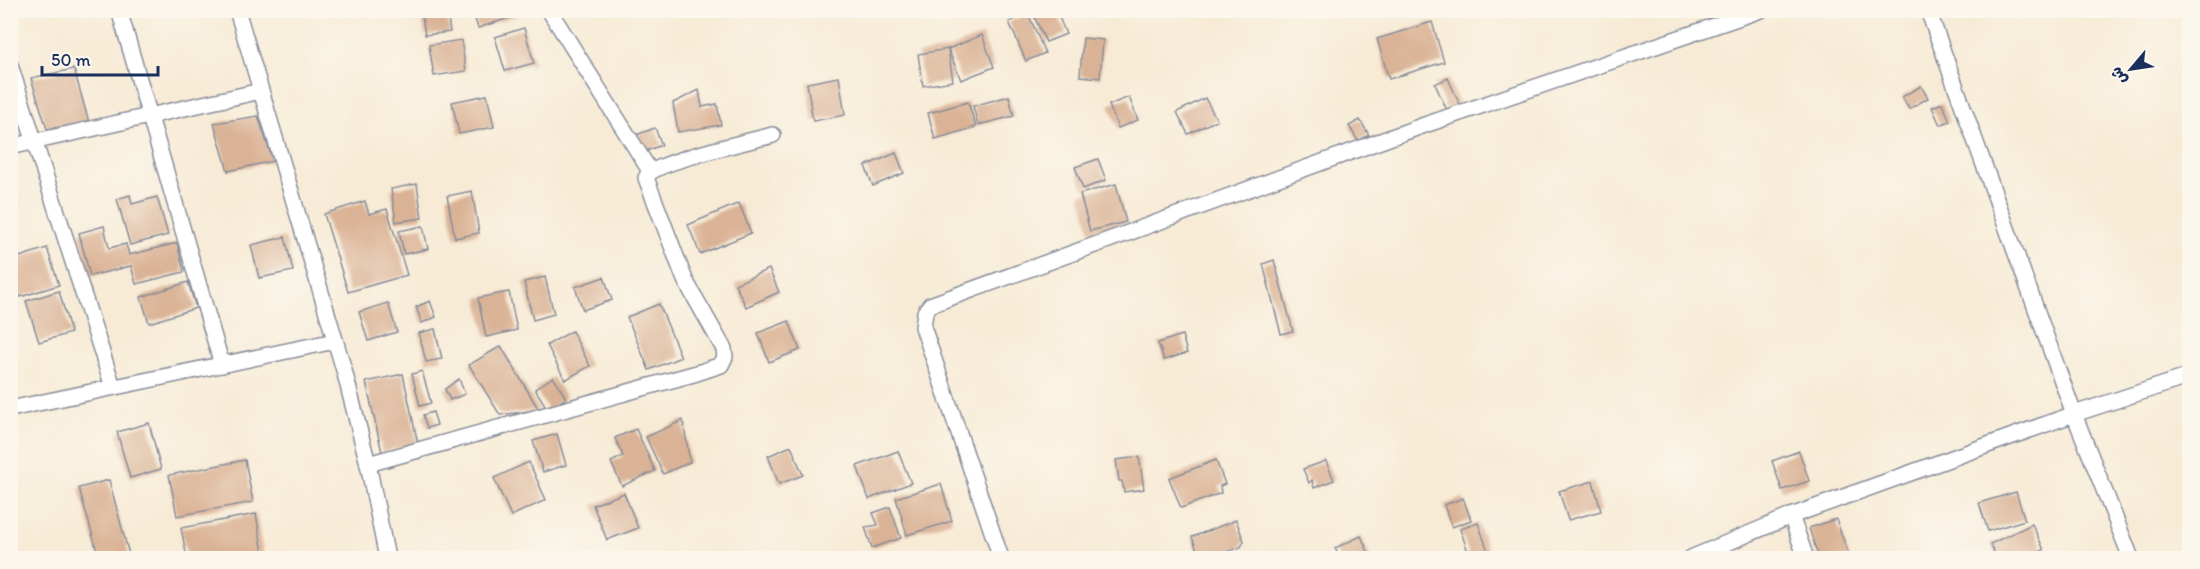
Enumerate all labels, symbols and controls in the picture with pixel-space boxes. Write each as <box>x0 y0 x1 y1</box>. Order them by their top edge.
scale bar <box>42 39 158 77</box>
north arrow <box>2101 39 2161 99</box>
text: 50 m <box>51 49 91 71</box>
text: ش <box>2106 64 2131 88</box>

